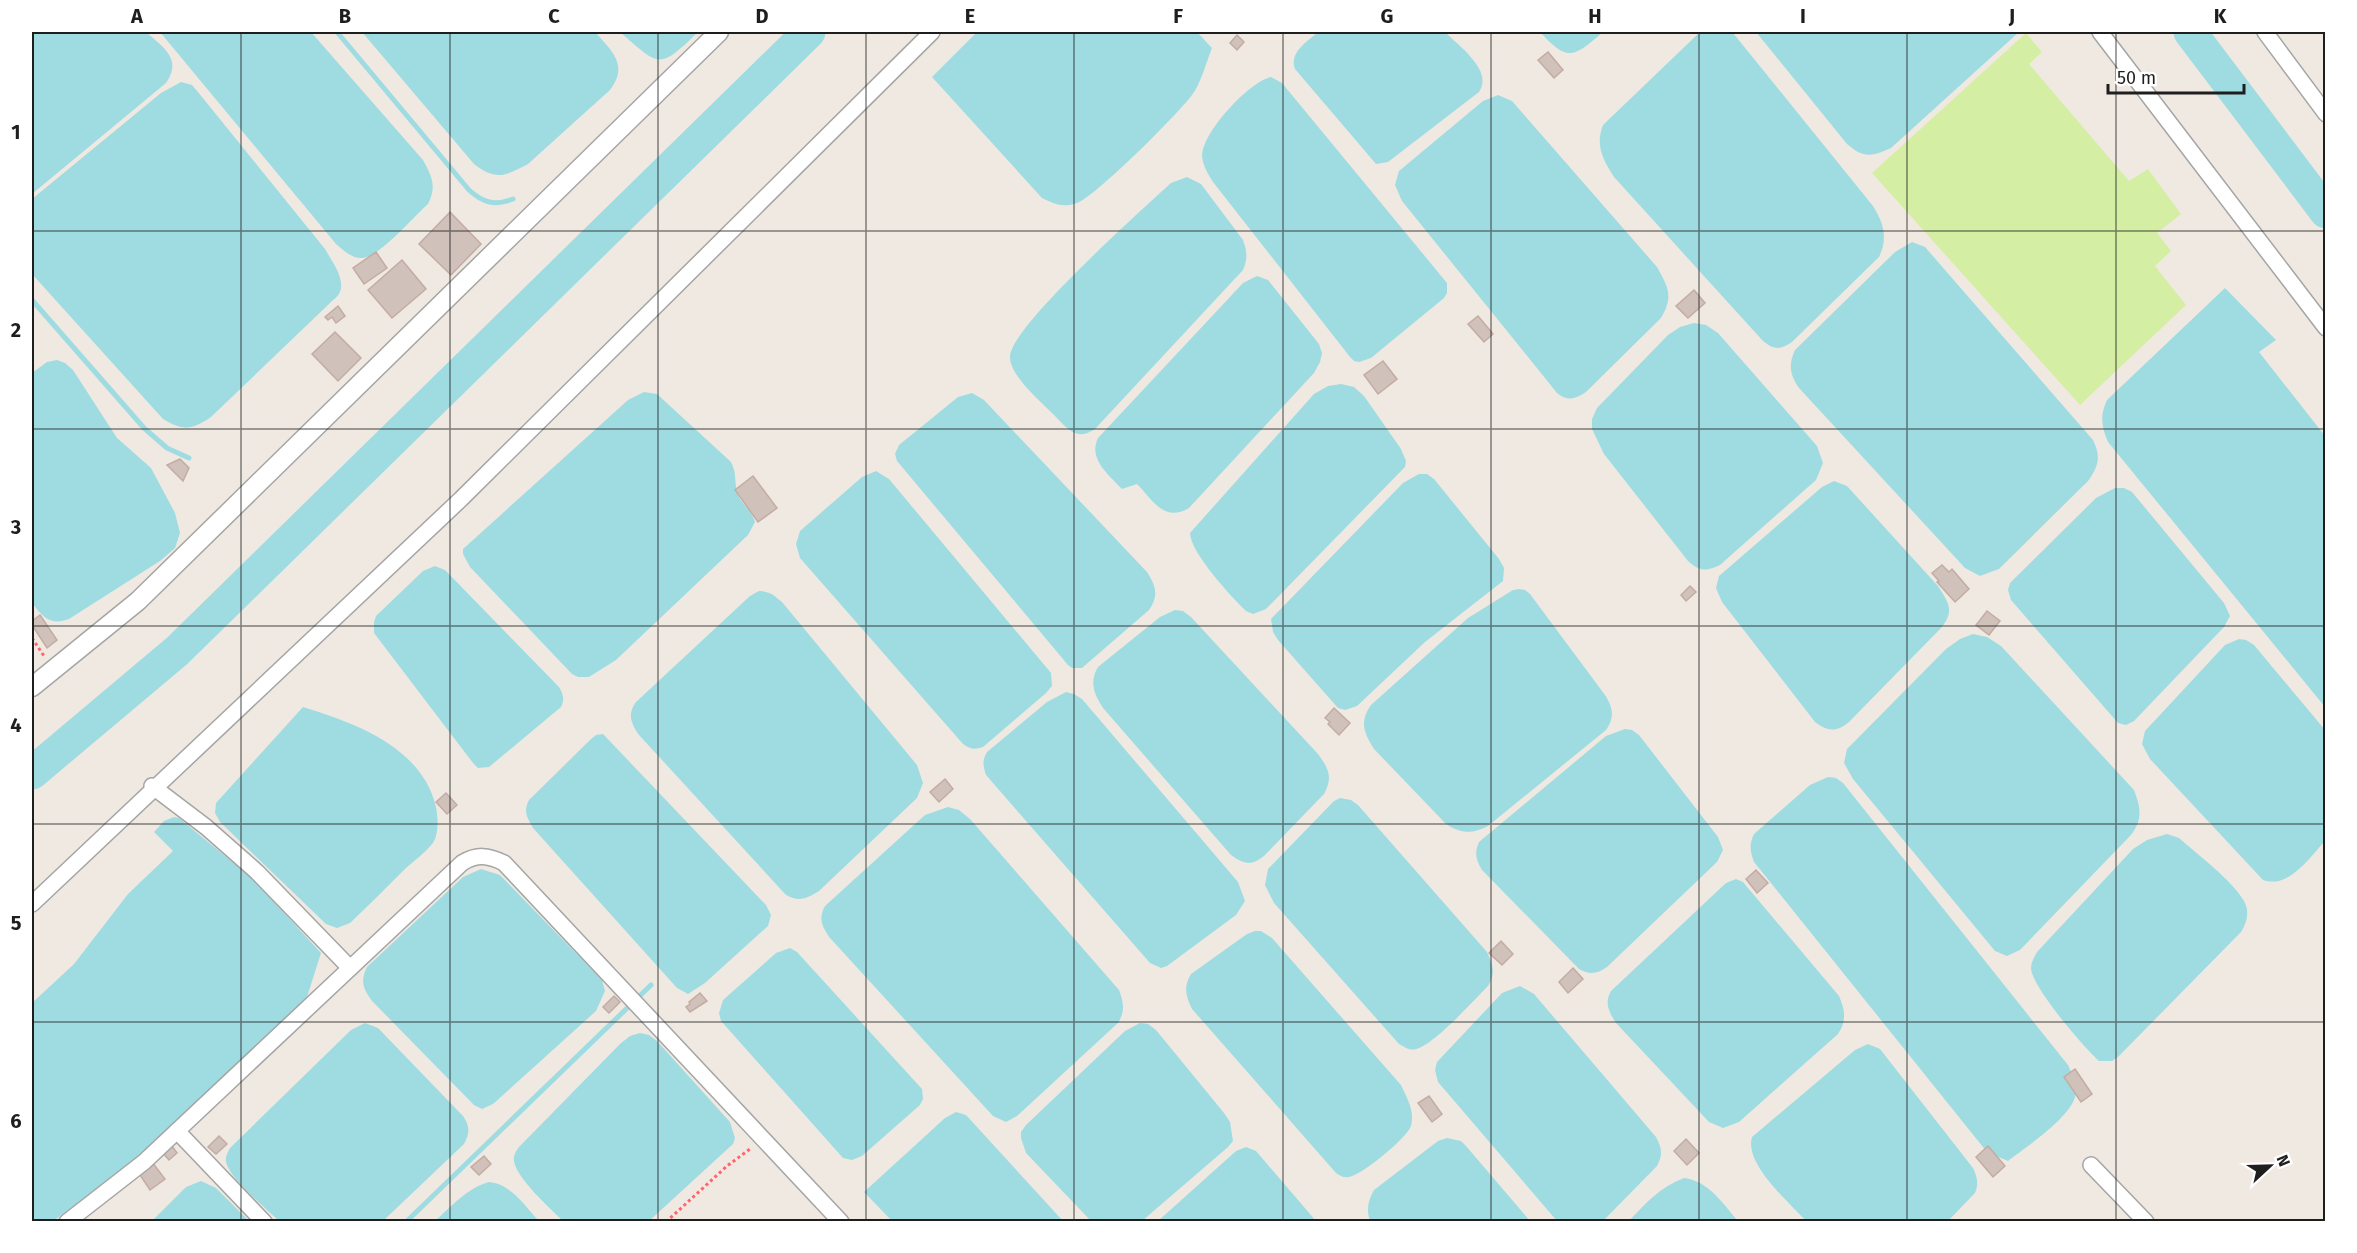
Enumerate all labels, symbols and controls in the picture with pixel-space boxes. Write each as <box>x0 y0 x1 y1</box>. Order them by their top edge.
text: A <box>130 4 144 28</box>
text: B <box>339 4 351 28</box>
text: C <box>548 4 560 28</box>
text: D <box>755 4 769 28</box>
text: E <box>965 4 975 28</box>
text: F <box>1173 4 1183 28</box>
text: G <box>1381 4 1393 28</box>
text: H <box>1588 4 1602 28</box>
text: I <box>1800 4 1806 28</box>
text: J <box>2008 4 2015 28</box>
text: K <box>2214 4 2227 28</box>
scale bar <box>2108 57 2244 95</box>
text: 50 m <box>2117 67 2156 89</box>
text: 1 <box>11 120 21 144</box>
text: 2 <box>11 318 21 342</box>
text: 3 <box>10 515 21 539</box>
text: 4 <box>10 713 22 737</box>
text: 5 <box>11 911 22 935</box>
text: 6 <box>10 1109 22 1133</box>
north arrow <box>2240 1136 2300 1196</box>
text: N <box>2273 1152 2294 1169</box>

